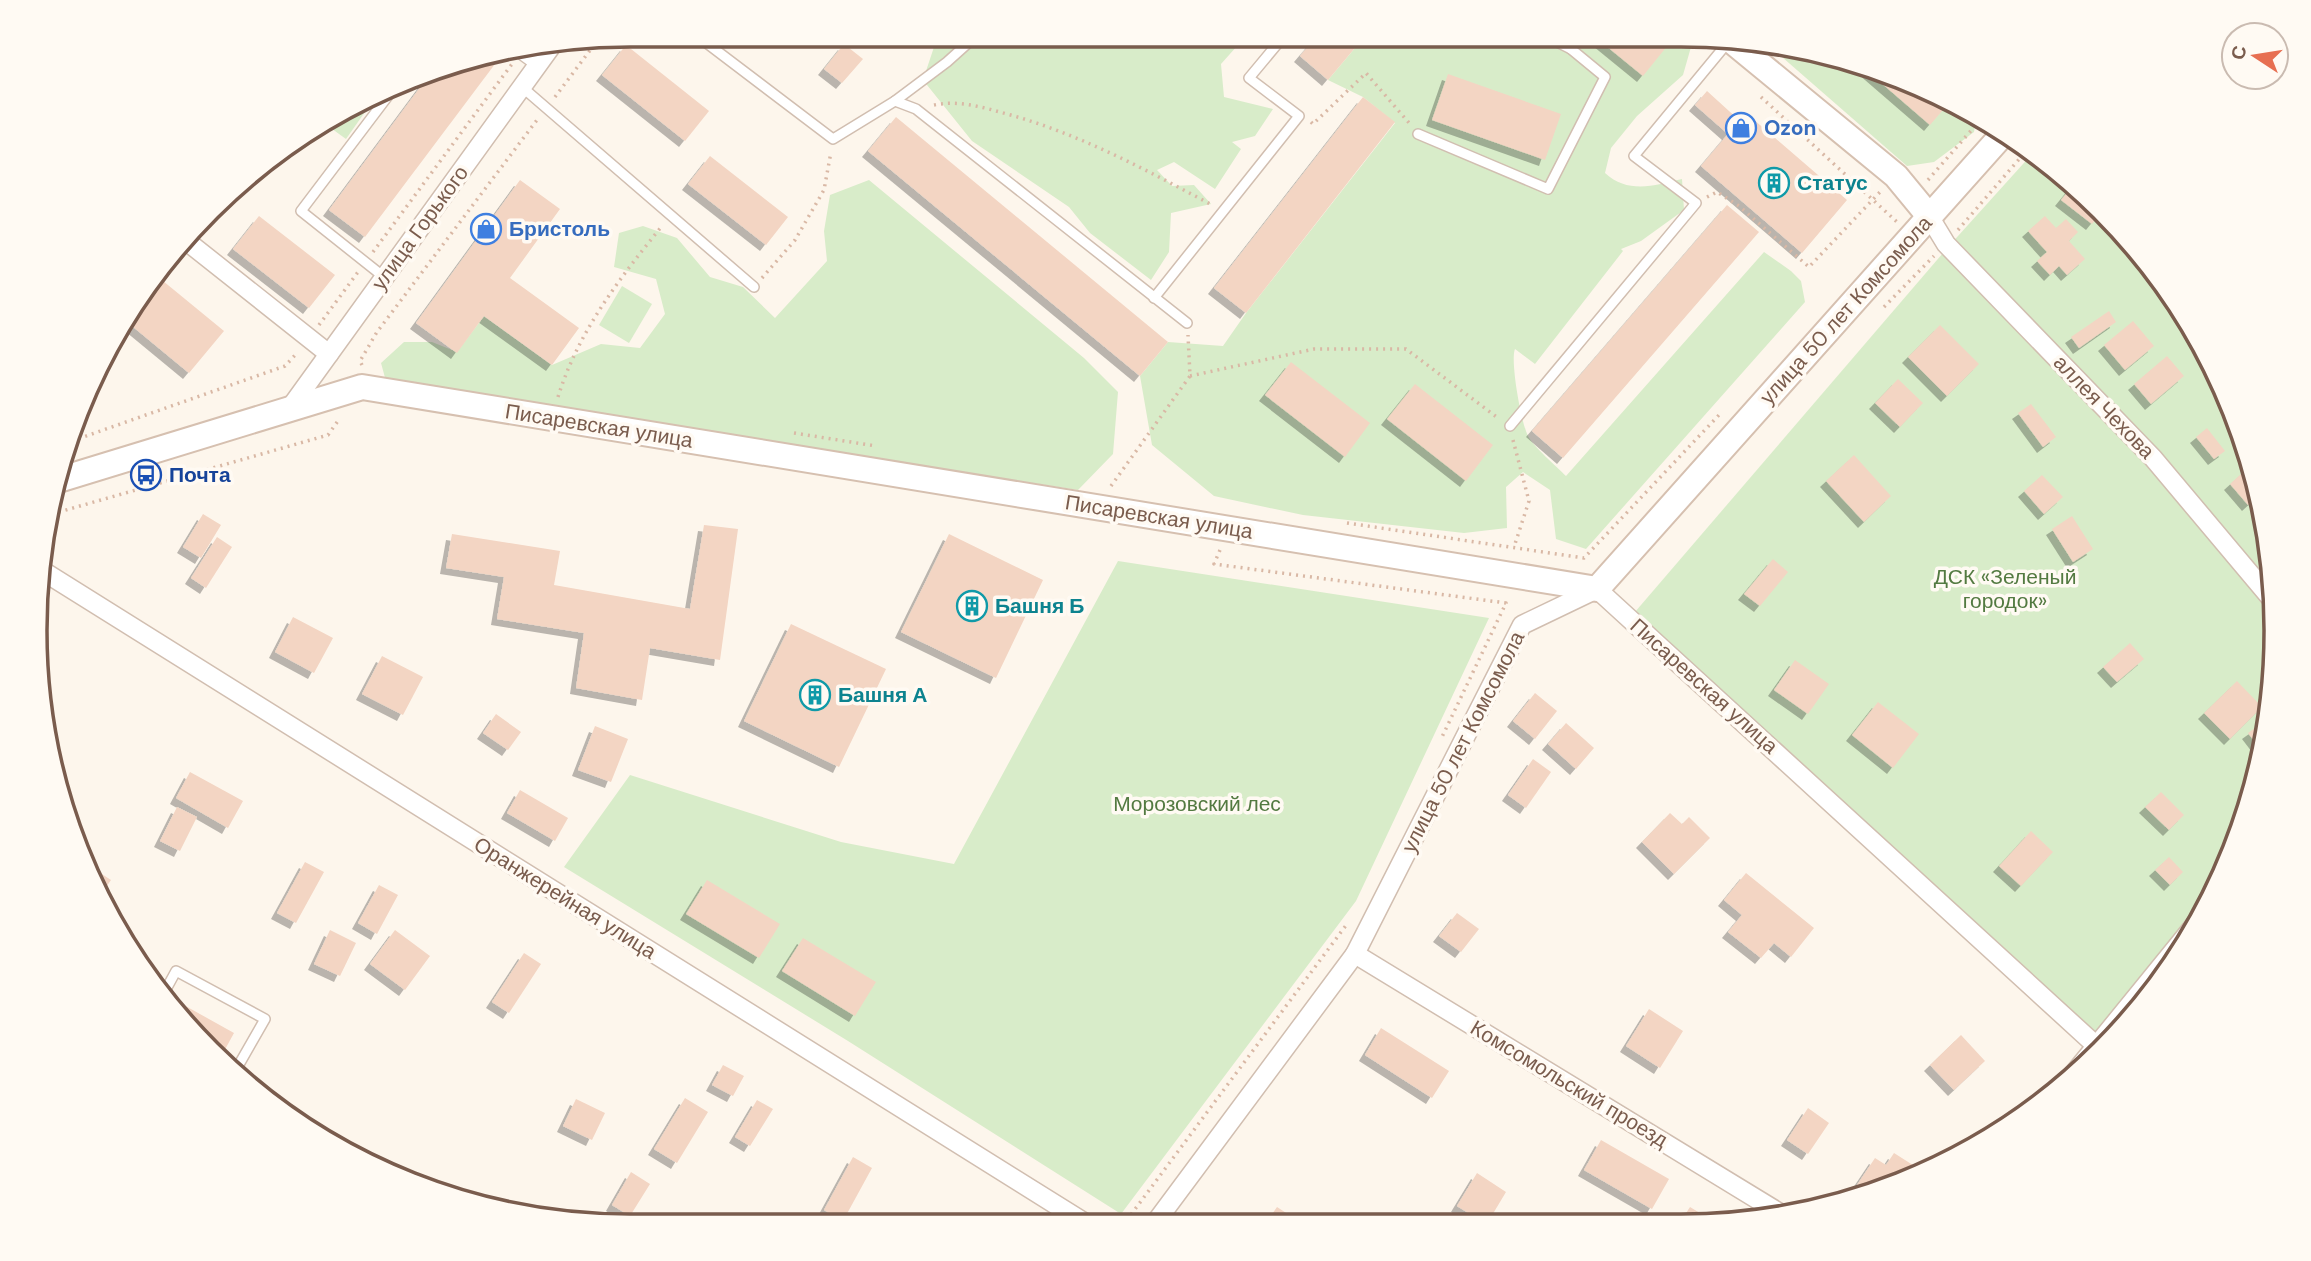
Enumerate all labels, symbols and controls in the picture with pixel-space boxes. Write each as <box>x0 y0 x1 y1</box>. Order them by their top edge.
north arrow <box>2220 21 2290 91</box>
text: С <box>2225 43 2253 62</box>
shop icon: Ozon <box>1724 111 1758 145</box>
place label: Ozon <box>1764 114 1817 142</box>
street label: улица Горького <box>365 160 475 296</box>
building icon: Статус <box>1757 166 1791 200</box>
place label: Статус <box>1797 169 1868 197</box>
street label: улица 50 лет Комсомола <box>1754 209 1939 410</box>
shop icon: Бристоль <box>469 212 503 246</box>
place label: Бристоль <box>509 215 610 243</box>
street label: аллея Чехова <box>2047 349 2161 465</box>
street label: Писаревская улица <box>503 397 695 455</box>
bus stop icon: Почта <box>129 458 163 492</box>
place label: Почта <box>169 461 231 489</box>
street label: Писаревская улица <box>1063 488 1255 546</box>
park label: ДСК «Зеленый городок» <box>1934 563 2076 615</box>
building icon: Башня Б <box>955 589 989 623</box>
place label: Башня Б <box>995 592 1084 620</box>
street label: Писаревская улица <box>1624 612 1784 760</box>
street label: улица 50 лет Комсомола <box>1395 626 1531 857</box>
building icon: Башня А <box>798 678 832 712</box>
place label: Башня А <box>838 681 927 709</box>
park label: Морозовский лес <box>1113 790 1281 818</box>
street label: Оранжерейная улица <box>469 830 662 966</box>
street label: Комсомольский проезд <box>1465 1014 1673 1154</box>

